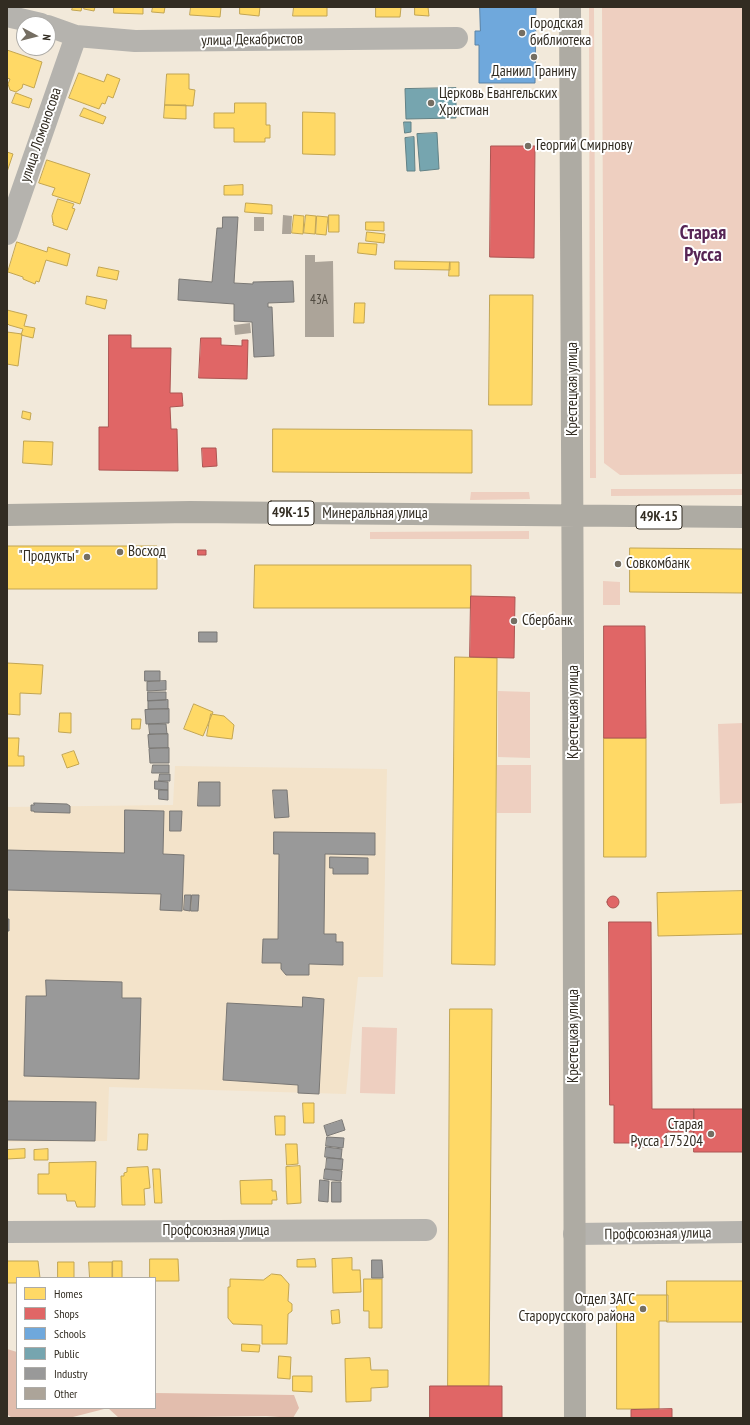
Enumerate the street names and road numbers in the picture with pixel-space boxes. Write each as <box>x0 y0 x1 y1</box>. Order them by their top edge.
street label: улица Декабристов <box>201 30 303 50</box>
street label: улица Ломоносова <box>16 85 66 185</box>
street label: Крестецкая улица <box>564 342 582 436</box>
road number: 49К-15 <box>268 501 314 525</box>
street label: Минеральная улица <box>322 505 428 523</box>
road number: 49К-15 <box>636 505 682 529</box>
street label: Крестецкая улица <box>565 665 583 759</box>
street label: Крестецкая улица <box>565 989 583 1083</box>
street label: Профсоюзная улица <box>163 1222 269 1240</box>
street label: Профсоюзная улица <box>604 1224 712 1244</box>

